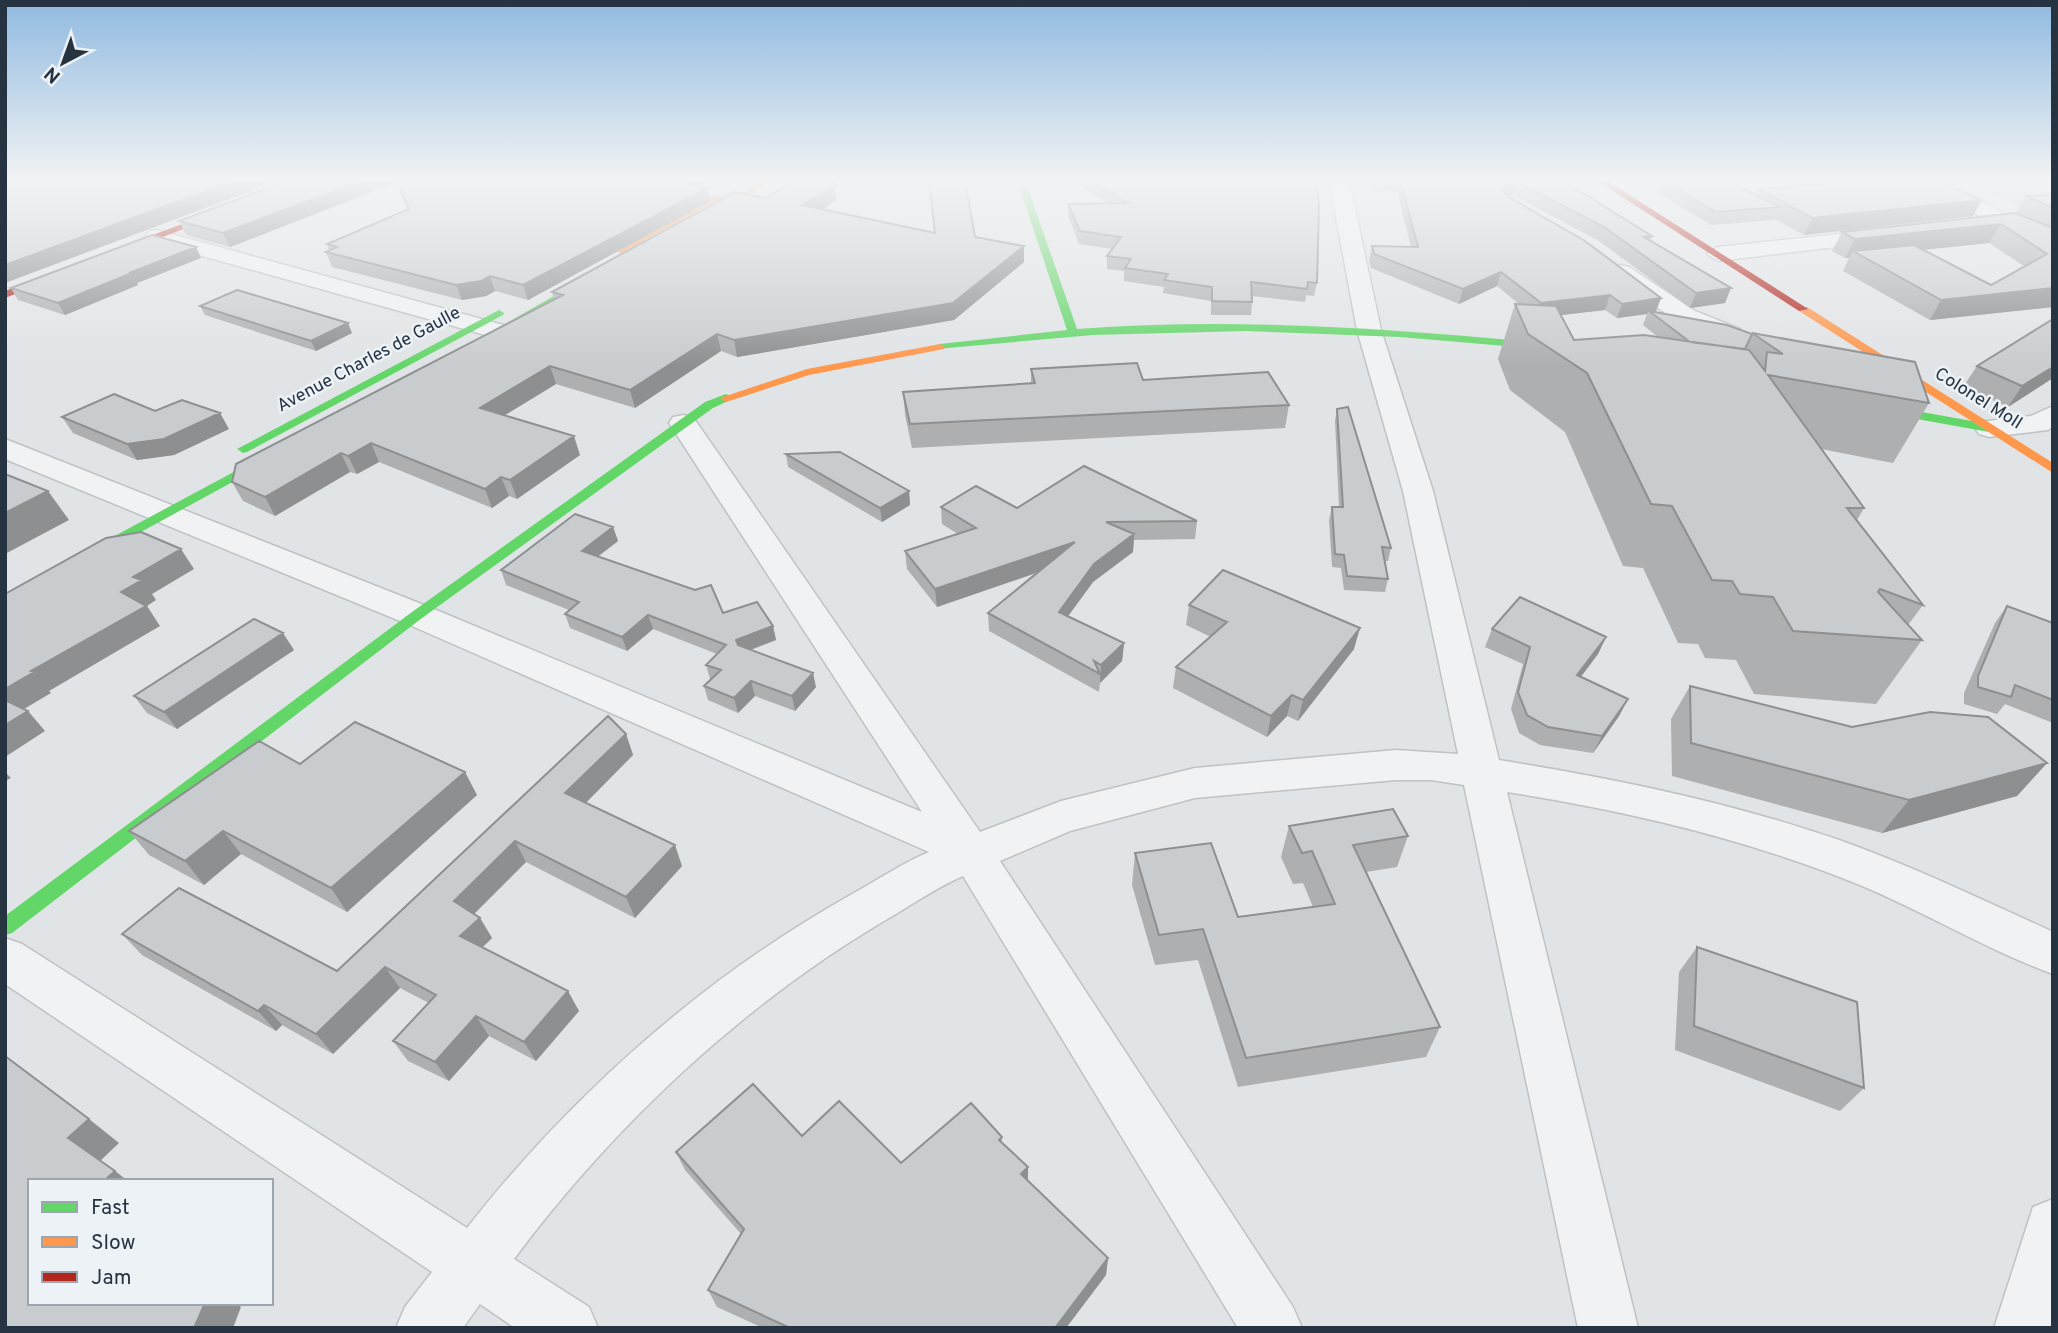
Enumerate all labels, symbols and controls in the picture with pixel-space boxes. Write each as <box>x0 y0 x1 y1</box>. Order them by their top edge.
north arrow <box>28 28 98 98</box>
text: N <box>40 61 66 88</box>
street label: Avenue Charles de Gaulle <box>273 302 465 418</box>
street label: Colonel Moll <box>1930 363 2026 435</box>
legend <box>28 1179 273 1305</box>
text: Fast <box>91 1195 130 1222</box>
text: Slow <box>91 1230 136 1257</box>
text: Jam <box>91 1265 132 1292</box>

